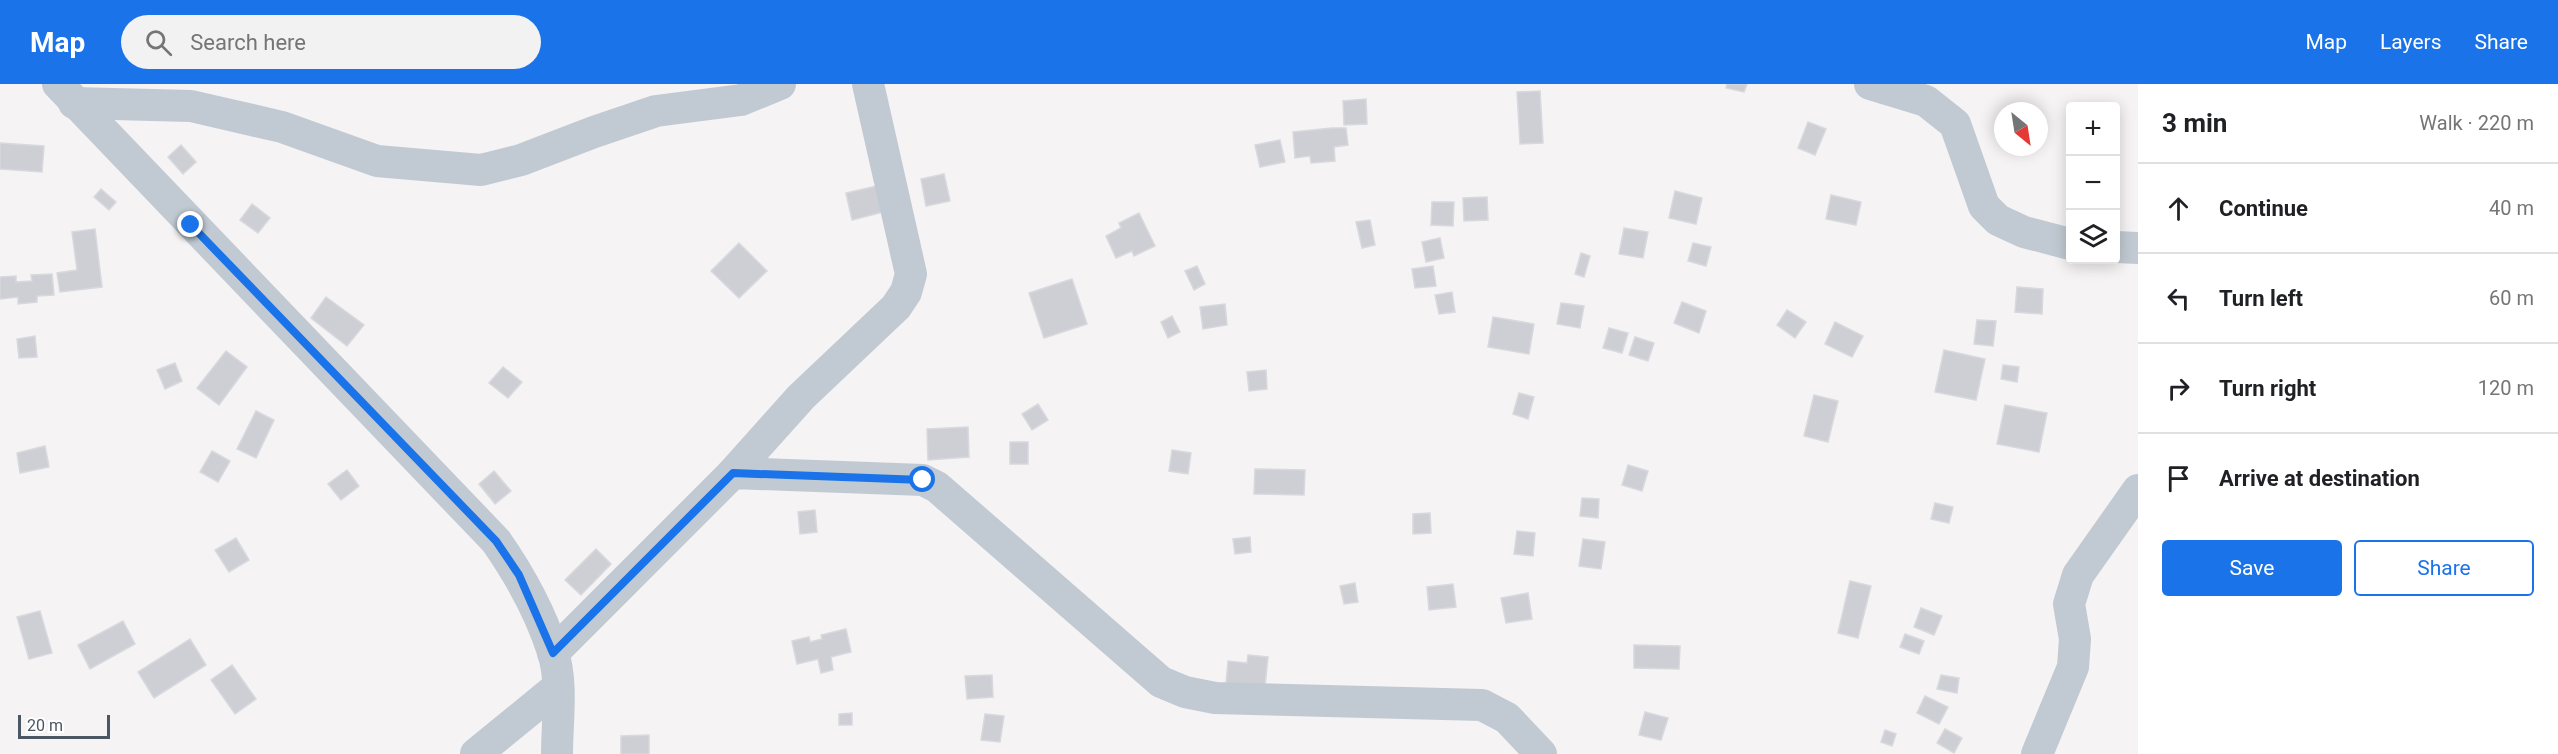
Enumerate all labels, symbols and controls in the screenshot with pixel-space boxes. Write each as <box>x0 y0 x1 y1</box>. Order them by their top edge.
search box <box>121 15 541 69</box>
text: Map <box>30 26 85 59</box>
icon: search <box>142 26 175 59</box>
text: Search here <box>190 30 306 55</box>
text: Map <box>2305 30 2347 54</box>
text: Layers <box>2380 30 2441 54</box>
text: Share <box>2474 30 2528 54</box>
north arrow <box>1994 102 2048 156</box>
map controls <box>2066 102 2120 264</box>
button: + <box>2066 102 2120 156</box>
text: 3 min <box>2162 108 2227 138</box>
text: Walk · 220 m <box>2419 111 2534 135</box>
button: − <box>2066 156 2120 210</box>
icon: ahead <box>2162 192 2195 225</box>
text: Continue <box>2219 196 2308 221</box>
text: 40 m <box>2489 196 2534 220</box>
button: layers <box>2066 210 2120 264</box>
route end <box>177 211 203 237</box>
icon: left <box>2162 282 2195 315</box>
text: Turn left <box>2219 286 2303 311</box>
text: 60 m <box>2489 286 2534 310</box>
icon: right <box>2162 372 2195 405</box>
text: Turn right <box>2219 376 2316 401</box>
text: 120 m <box>2478 376 2534 400</box>
icon: arrive <box>2162 462 2195 495</box>
route start <box>909 466 935 492</box>
text: Arrive at destination <box>2219 466 2420 491</box>
button: Save <box>2162 540 2342 596</box>
button: Share <box>2354 540 2534 596</box>
scale bar <box>18 712 110 740</box>
text: 20 m <box>27 716 63 735</box>

